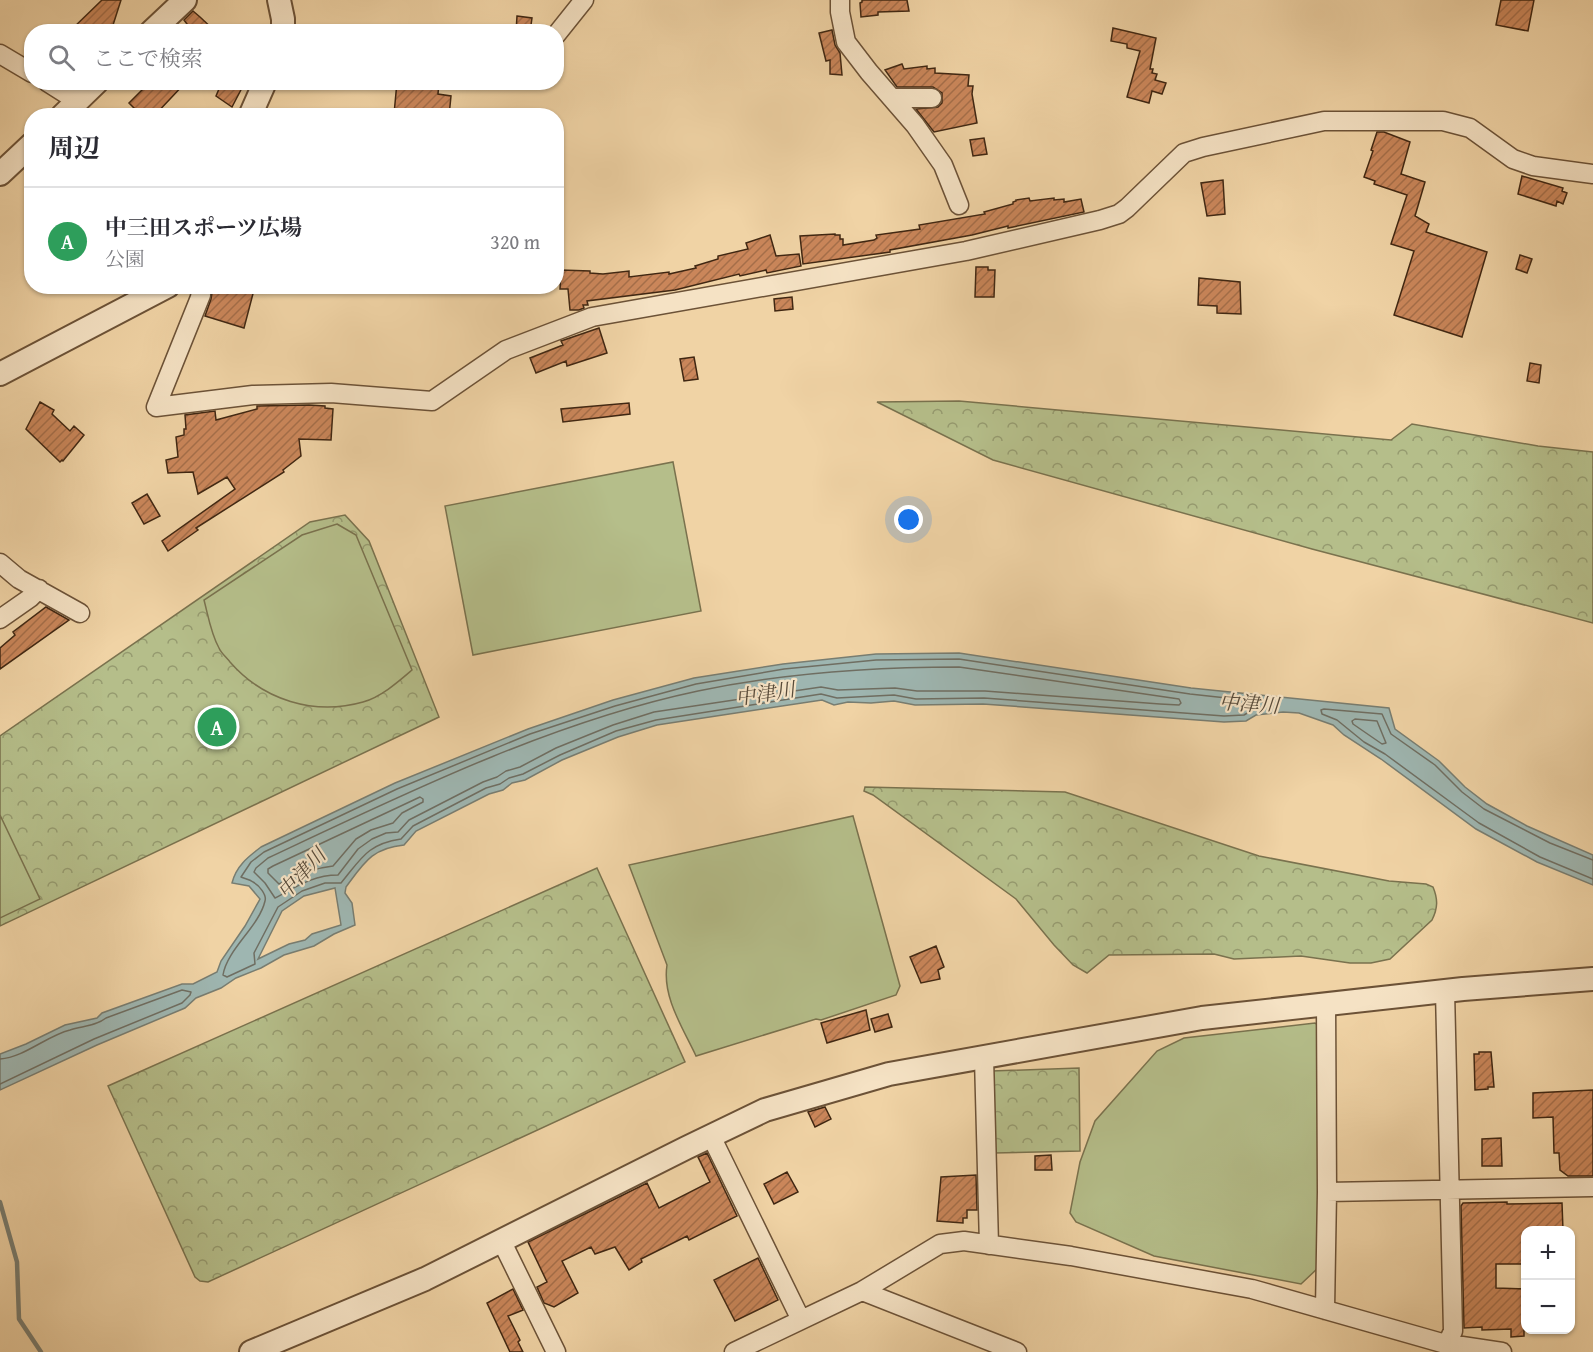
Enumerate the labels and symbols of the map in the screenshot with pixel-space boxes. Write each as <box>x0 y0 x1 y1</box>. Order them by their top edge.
your location <box>894 505 923 534</box>
water label: 中津川 <box>733 674 799 712</box>
water label: 中津川 <box>1218 686 1282 720</box>
pin: A <box>198 704 236 750</box>
water label: 中津川 <box>270 840 333 905</box>

